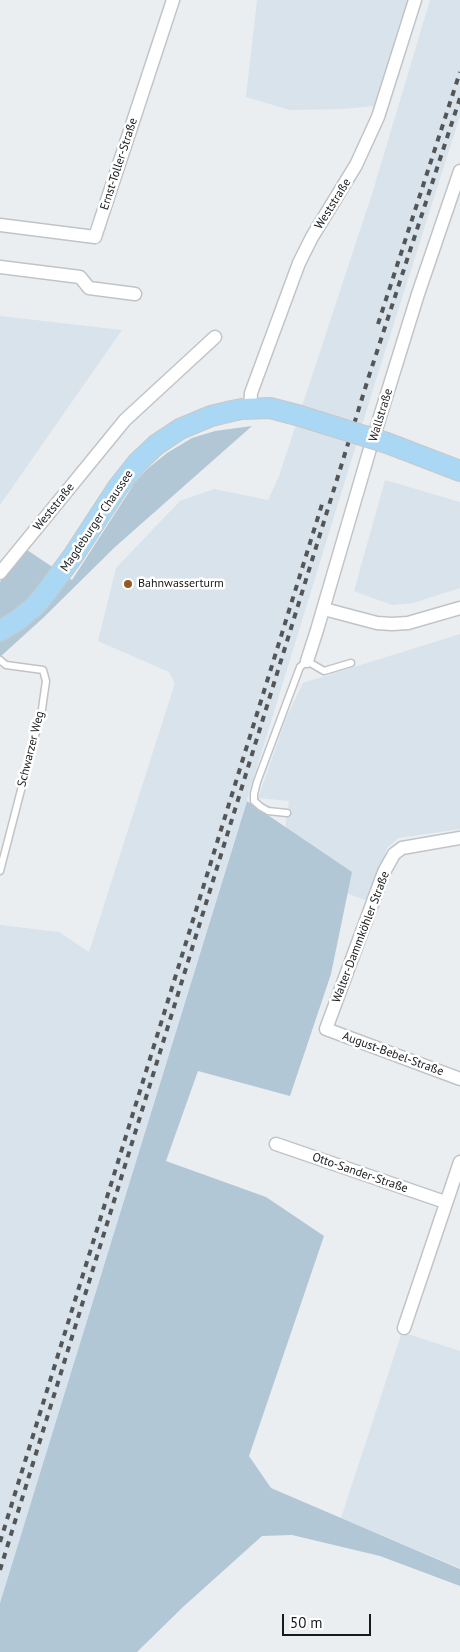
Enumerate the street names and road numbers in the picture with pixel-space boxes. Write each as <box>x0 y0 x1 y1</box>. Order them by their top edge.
street label: Ernst-Toller-Straße <box>97 116 141 212</box>
street label: Weststraße <box>312 176 354 232</box>
street label: Wallstraße <box>366 387 396 443</box>
street label: Magdeburger Chaussee <box>58 468 136 574</box>
street label: Weststraße <box>30 480 78 534</box>
street label: Schwarzer Weg <box>15 710 47 788</box>
street label: Walter-Dammköhler Straße <box>329 869 393 1005</box>
street label: August-Bebel-Straße <box>340 1029 446 1079</box>
street label: Otto-Sander-Straße <box>310 1150 410 1196</box>

